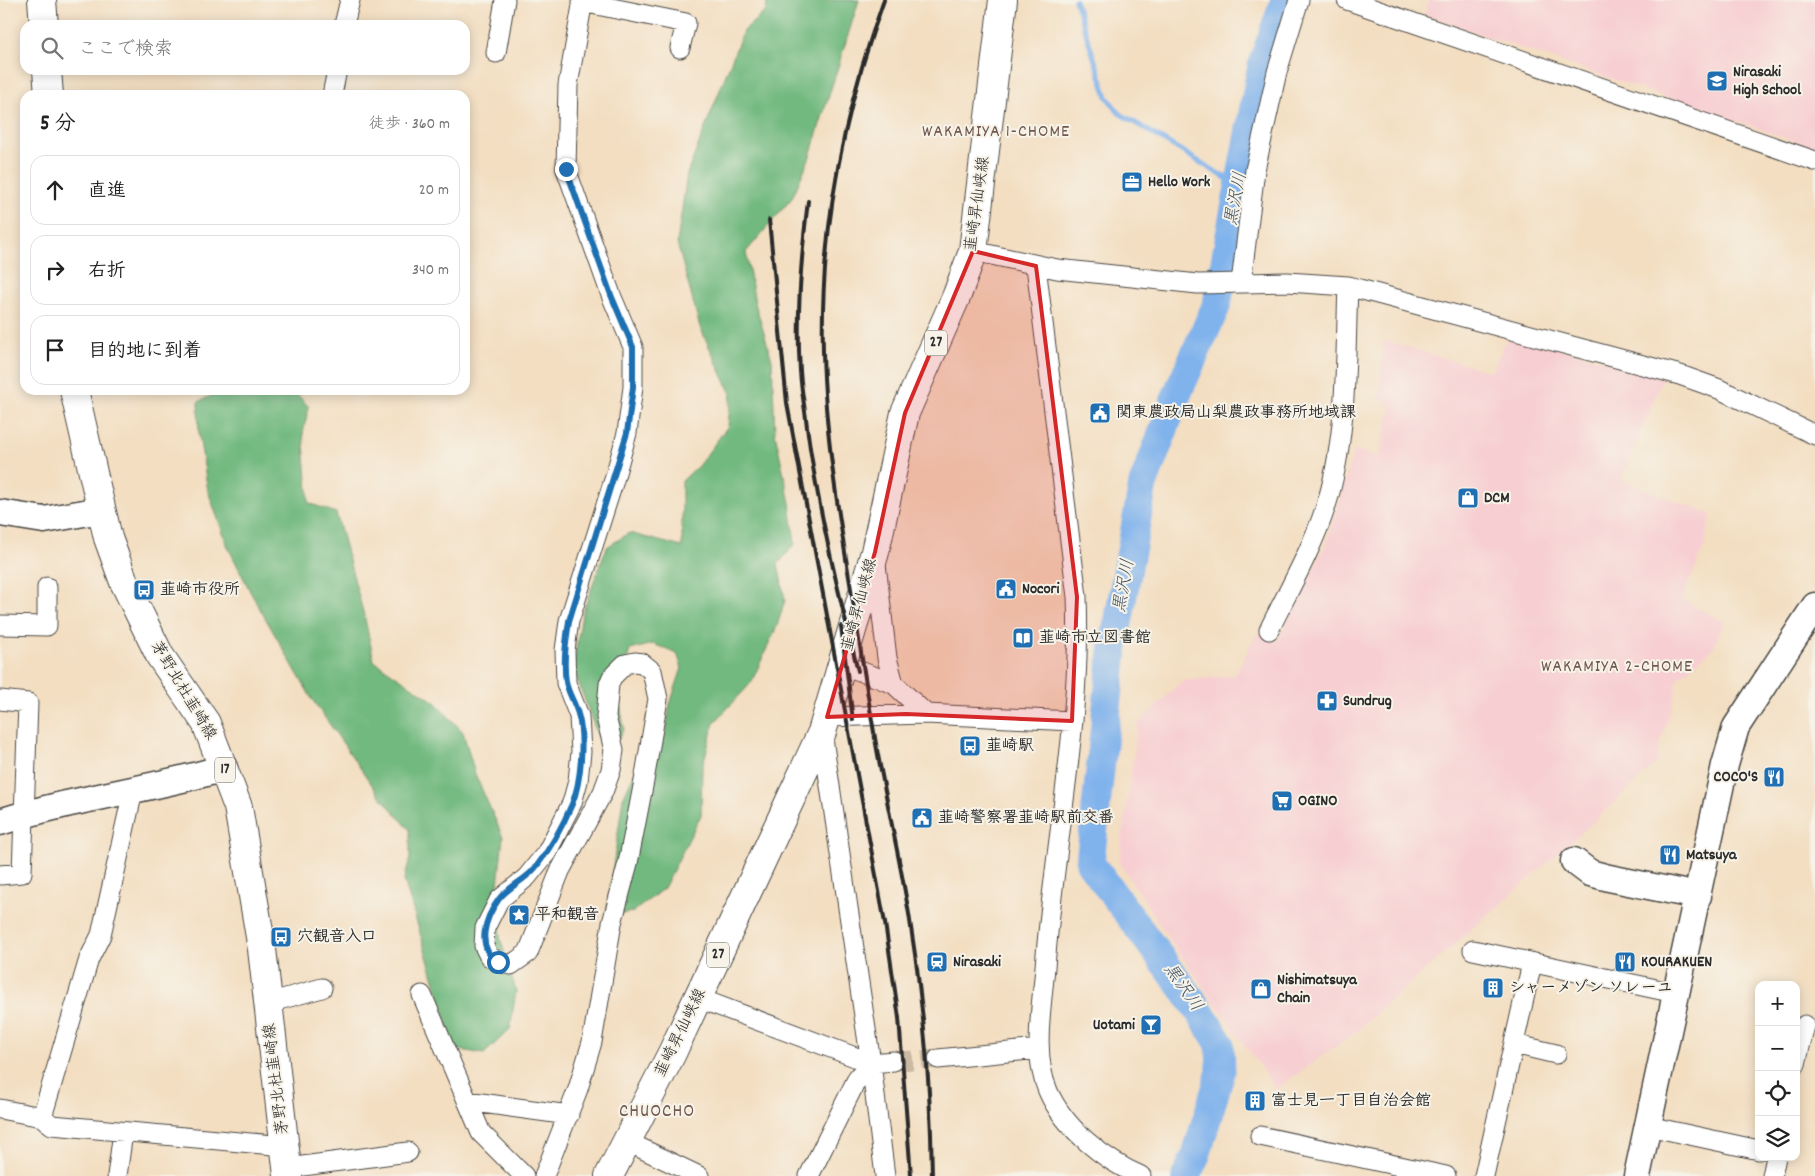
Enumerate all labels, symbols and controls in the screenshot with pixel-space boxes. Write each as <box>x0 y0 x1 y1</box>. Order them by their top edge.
search box <box>20 20 470 75</box>
icon: search <box>38 34 66 62</box>
text: ここで検索 <box>78 37 173 64</box>
place label: Nirasaki High School <box>1733 61 1801 102</box>
school or university icon: Nirasaki High School <box>1705 69 1729 93</box>
text: 5 分 <box>40 110 76 140</box>
text: 徒歩 · 360 m <box>369 113 450 136</box>
district label: WAKAMIYA 1-CHOME <box>922 120 1070 145</box>
street label: 韮崎昇仙峡線 <box>960 155 996 253</box>
route end <box>555 158 578 181</box>
office icon: Hello Work <box>1120 170 1144 194</box>
water label: 黒沢川 <box>1220 170 1254 228</box>
place label: Hello Work <box>1148 171 1211 194</box>
icon: ahead <box>41 176 69 204</box>
text: 直進 <box>88 179 126 206</box>
text: 20 m <box>419 179 449 202</box>
icon: right <box>41 256 69 284</box>
text: 右折 <box>88 259 126 286</box>
text: 340 m <box>412 259 449 282</box>
road number: 27 <box>925 330 947 356</box>
icon: arrive <box>41 336 69 364</box>
text: 目的地に到着 <box>88 339 202 366</box>
public building icon: 関東農政局山梨農政事務所地域課 <box>1088 401 1112 425</box>
place label: 関東農政局山梨農政事務所地域課 <box>1116 402 1356 425</box>
shop icon: DCM <box>1456 486 1480 510</box>
place label: DCM <box>1484 487 1510 510</box>
street label: 韮崎昇仙峡線 <box>836 556 884 654</box>
water label: 黒沢川 <box>1108 557 1142 615</box>
public building icon: Nocori <box>994 577 1018 601</box>
bus stop icon: 韮崎市役所 <box>132 578 156 602</box>
place label: Nocori <box>1022 578 1060 601</box>
place label: 韮崎市役所 <box>160 579 240 602</box>
library icon: 韮崎市立図書館 <box>1011 626 1035 650</box>
place label: 韮崎市立図書館 <box>1039 627 1151 650</box>
street label: 茅野北杜韮崎線 <box>144 637 222 745</box>
district label: WAKAMIYA 2-CHOME <box>1541 655 1693 680</box>
pharmacy icon: Sundrug <box>1315 689 1339 713</box>
place label: Sundrug <box>1343 690 1392 713</box>
bus stop icon: 韮崎駅 <box>958 734 982 758</box>
place label: 韮崎駅 <box>986 735 1034 758</box>
road number: 17 <box>215 758 235 782</box>
restaurant icon: COCO'S <box>1762 765 1786 789</box>
place label: COCO'S <box>1714 766 1758 789</box>
supermarket icon: OGINO <box>1270 789 1294 813</box>
place label: OGINO <box>1298 790 1337 813</box>
public building icon: 韮崎警察署韮崎駅前交番 <box>910 806 934 830</box>
place label: 韮崎警察署韮崎駅前交番 <box>938 807 1114 830</box>
restaurant icon: Matsuya <box>1658 843 1682 867</box>
place label: Matsuya <box>1686 844 1738 867</box>
place icon: 平和観音 <box>507 903 531 927</box>
place label: 平和観音 <box>535 904 599 927</box>
bus stop icon: 穴観音入口 <box>269 925 293 949</box>
place label: 穴観音入口 <box>297 926 377 949</box>
road number: 27 <box>707 942 729 968</box>
station icon: Nirasaki <box>925 950 949 974</box>
restaurant icon: KOURAKUEN <box>1613 950 1637 974</box>
route start <box>487 951 510 974</box>
place label: Nirasaki <box>953 951 1001 974</box>
place label: KOURAKUEN <box>1641 951 1712 974</box>
water label: 黒沢川 <box>1156 959 1208 1017</box>
place label: Nishimatsuya Chain <box>1277 969 1358 1010</box>
building icon: シャーメゾン ソレーユ <box>1481 976 1505 1000</box>
shop icon: Nishimatsuya Chain <box>1249 977 1273 1001</box>
place label: シャーメゾン ソレーユ <box>1509 977 1673 1000</box>
map controls <box>1755 981 1800 1161</box>
button: + <box>1755 981 1800 1026</box>
street label: 韮崎昇仙峡線 <box>650 985 712 1081</box>
bar icon: Uotami <box>1139 1013 1163 1037</box>
place label: Uotami <box>1093 1014 1135 1037</box>
street label: 茅野北杜韮崎線 <box>259 1022 295 1136</box>
button: − <box>1755 1026 1800 1071</box>
button: locate <box>1755 1071 1800 1116</box>
building icon: 富士見一丁目自治会館 <box>1243 1089 1267 1113</box>
place label: 富士見一丁目自治会館 <box>1271 1090 1431 1113</box>
district label: CHUOCHO <box>619 1099 695 1126</box>
button: layers <box>1755 1116 1800 1161</box>

